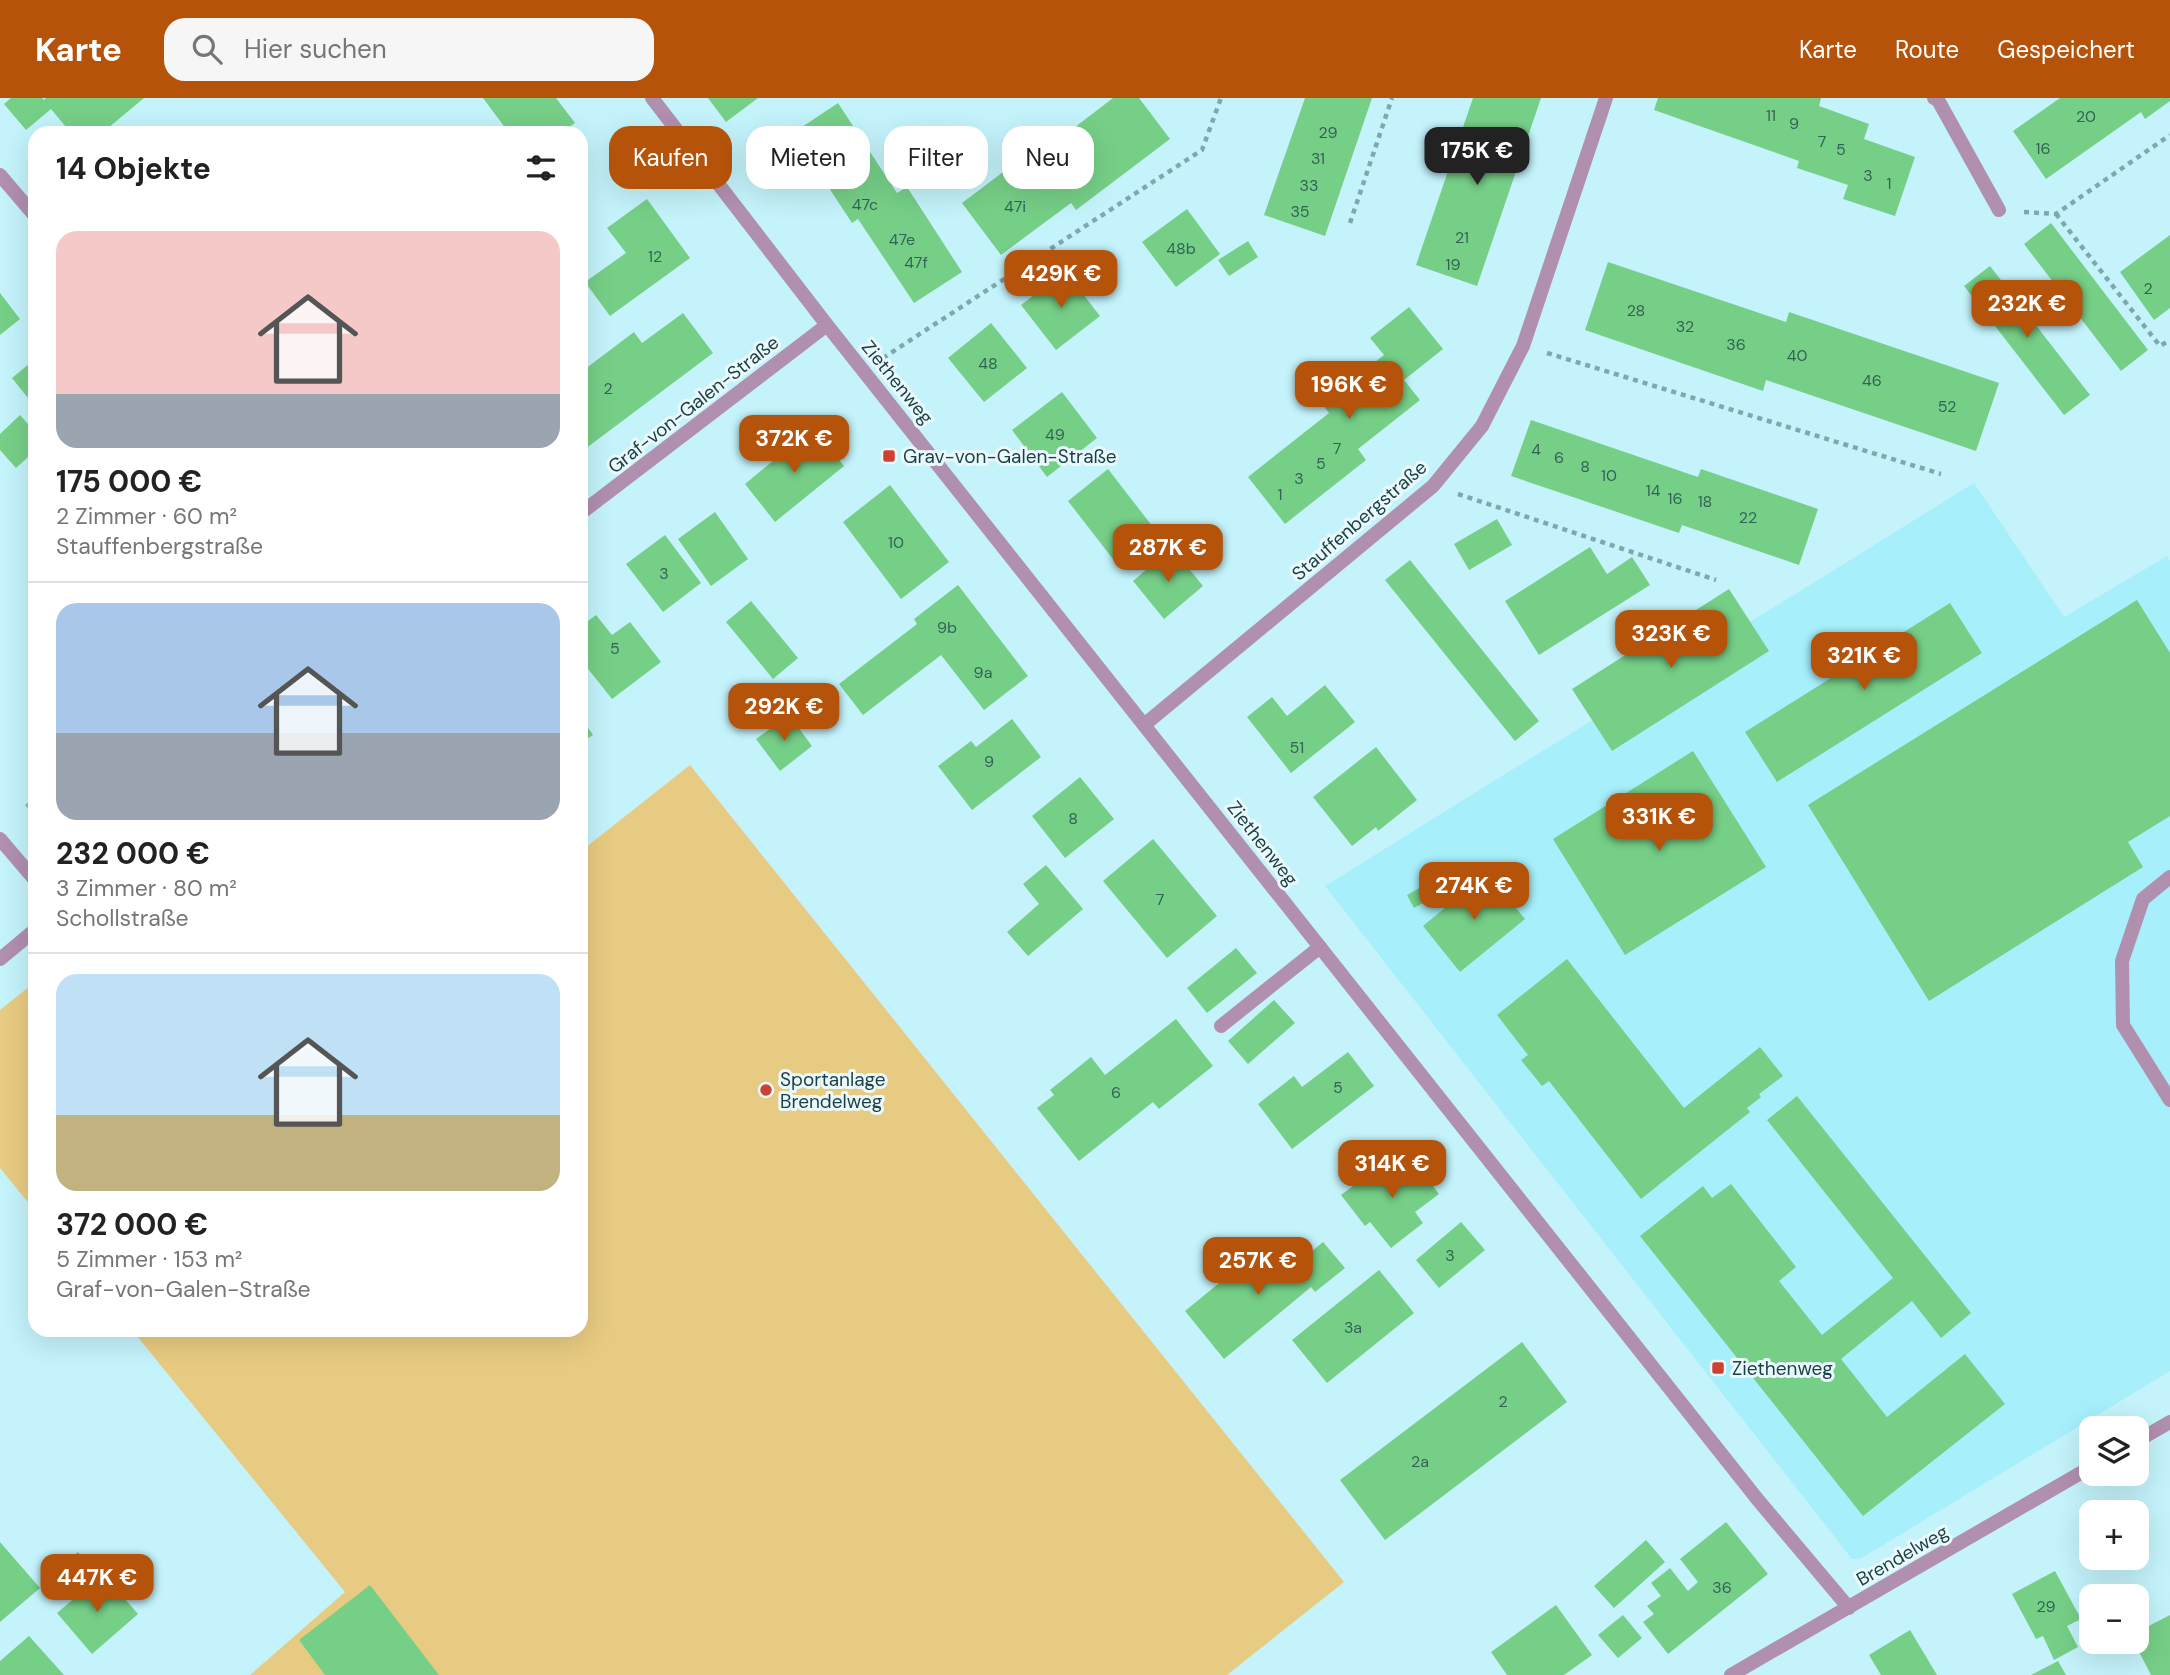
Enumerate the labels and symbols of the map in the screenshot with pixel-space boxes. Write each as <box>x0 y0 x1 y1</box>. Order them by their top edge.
house number: 11 <box>1766 105 1776 126</box>
house number: 20 <box>2076 106 2096 127</box>
house number: 9 <box>1789 113 1799 134</box>
house number: 29 <box>1318 122 1338 143</box>
pin: 175K € <box>1420 127 1534 187</box>
house number: 7 <box>1818 131 1826 152</box>
house number: 16 <box>2035 138 2051 159</box>
house number: 5 <box>1836 139 1846 160</box>
house number: 31 <box>1311 148 1325 169</box>
house number: 3 <box>1863 165 1873 186</box>
house number: 1 <box>1887 173 1892 194</box>
house number: 33 <box>1300 175 1318 196</box>
house number: 47c <box>852 194 878 215</box>
house number: 47i <box>1004 196 1026 217</box>
house number: 35 <box>1290 201 1310 222</box>
house number: 21 <box>1455 227 1469 248</box>
house number: 47e <box>889 229 915 250</box>
house number: 48b <box>1166 238 1196 259</box>
house number: 12 <box>648 246 662 267</box>
pin: 429K € <box>1004 250 1118 310</box>
house number: 47f <box>904 252 928 273</box>
house number: 19 <box>1445 254 1461 275</box>
house number: 2 <box>2143 278 2153 299</box>
pin: 232K € <box>1970 280 2084 340</box>
house number: 28 <box>1627 300 1645 321</box>
house number: 32 <box>1676 316 1694 337</box>
street label: Graf-von-Galen-Straße <box>603 330 784 479</box>
house number: 36 <box>1726 334 1746 355</box>
street label: Ziethenweg <box>856 335 939 430</box>
house number: 40 <box>1787 345 1807 366</box>
house number: 48 <box>978 353 998 374</box>
pin: 196K € <box>1292 362 1406 421</box>
house number: 46 <box>1862 370 1882 391</box>
house number: 2 <box>603 378 613 399</box>
house number: 52 <box>1938 396 1956 417</box>
pin: 372K € <box>737 416 851 475</box>
house number: 49 <box>1045 424 1065 445</box>
house number: 7 <box>1333 438 1341 459</box>
house number: 4 <box>1531 439 1541 460</box>
place label: Grav-von-Galen-Straße <box>903 444 1117 469</box>
house number: 6 <box>1554 447 1564 468</box>
marker: Grav-von-Galen-Straße <box>881 448 897 464</box>
house number: 5 <box>1316 453 1326 474</box>
street label: Stauffenbergstraße <box>1287 455 1432 586</box>
house number: 8 <box>1580 456 1590 477</box>
house number: 10 <box>1601 465 1617 486</box>
house number: 3 <box>1294 468 1304 489</box>
house number: 14 <box>1646 480 1661 501</box>
house number: 1 <box>1278 484 1283 505</box>
house number: 16 <box>1667 488 1683 509</box>
house number: 18 <box>1698 491 1712 512</box>
house number: 22 <box>1739 507 1757 528</box>
pin: 287K € <box>1111 524 1225 584</box>
house number: 10 <box>888 532 904 553</box>
house number: 3 <box>659 563 669 584</box>
pin: 323K € <box>1614 610 1728 670</box>
house number: 9b <box>937 617 957 638</box>
pin: 321K € <box>1807 632 1921 692</box>
house number: 5 <box>610 638 620 659</box>
house number: 9a <box>974 662 992 683</box>
pin: 292K € <box>727 684 841 743</box>
house number: 51 <box>1290 737 1304 758</box>
house number: 9 <box>984 751 994 772</box>
pin: 331K € <box>1602 794 1716 853</box>
street label: Ziethenweg <box>1222 796 1304 891</box>
house number: 8 <box>1068 808 1078 829</box>
pin: 274K € <box>1417 862 1531 922</box>
house number: 7 <box>1156 889 1164 910</box>
place label: Sportanlage Brendelweg <box>780 1067 886 1114</box>
house number: 5 <box>1333 1077 1343 1098</box>
marker: Sportanlage Brendelweg <box>758 1082 774 1098</box>
house number: 6 <box>1111 1082 1121 1103</box>
pin: 314K € <box>1335 1140 1449 1200</box>
pin: 257K € <box>1201 1238 1315 1297</box>
house number: 3 <box>1445 1245 1455 1266</box>
house number: 3a <box>1344 1317 1362 1338</box>
place label: Ziethenweg <box>1732 1356 1833 1381</box>
marker: Ziethenweg <box>1710 1360 1726 1376</box>
house number: 2 <box>1498 1391 1508 1412</box>
house number: 2a <box>1411 1451 1429 1472</box>
street label: Brendelweg <box>1852 1519 1953 1592</box>
pin: 447K € <box>40 1554 154 1614</box>
house number: 36 <box>1712 1577 1732 1598</box>
house number: 29 <box>2036 1596 2056 1617</box>

